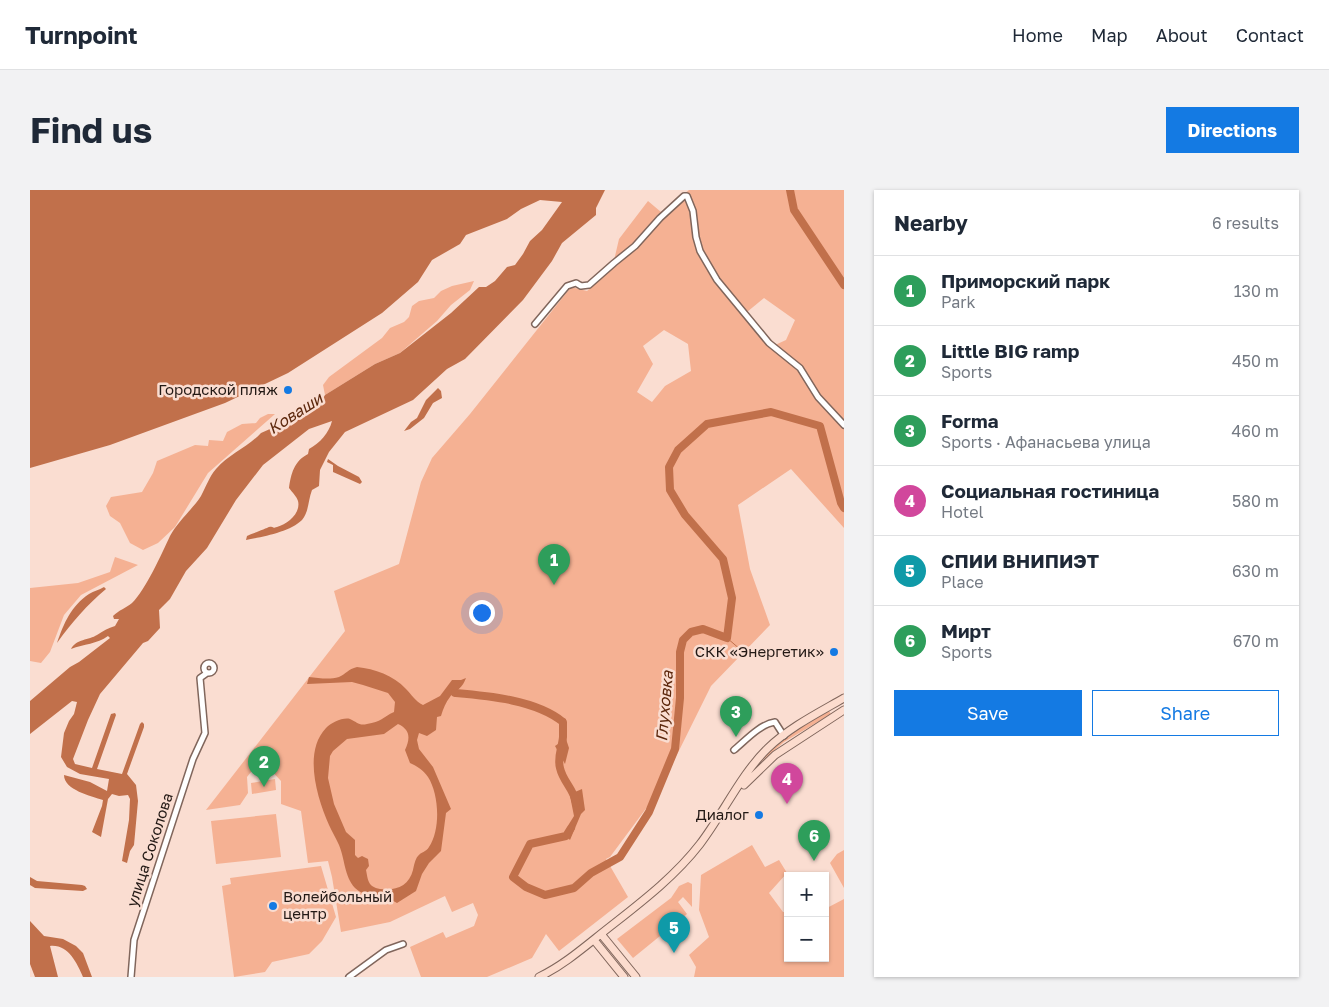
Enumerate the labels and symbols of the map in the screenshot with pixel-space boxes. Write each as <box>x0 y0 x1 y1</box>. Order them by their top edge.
place label: Городской пляж <box>158 380 278 398</box>
marker: Городской пляж <box>282 384 294 396</box>
water label: Коваши <box>264 387 327 438</box>
pin: 1 <box>538 544 570 585</box>
your location <box>469 600 495 626</box>
place label: СКК «Энергетик» <box>695 642 824 660</box>
marker: СКК «Энергетик» <box>828 646 840 658</box>
water label: Глуховка <box>651 669 677 742</box>
pin: 3 <box>720 696 752 737</box>
pin: 2 <box>248 746 280 787</box>
pin: 4 <box>771 763 803 804</box>
street label: улица Соколова <box>122 790 176 909</box>
place label: Диалог <box>696 805 749 823</box>
marker: Диалог <box>753 809 765 821</box>
pin: 6 <box>798 820 830 861</box>
place label: Волейбольный центр <box>283 887 392 922</box>
marker: Волейбольный центр <box>267 900 279 912</box>
pin: 5 <box>658 912 690 953</box>

